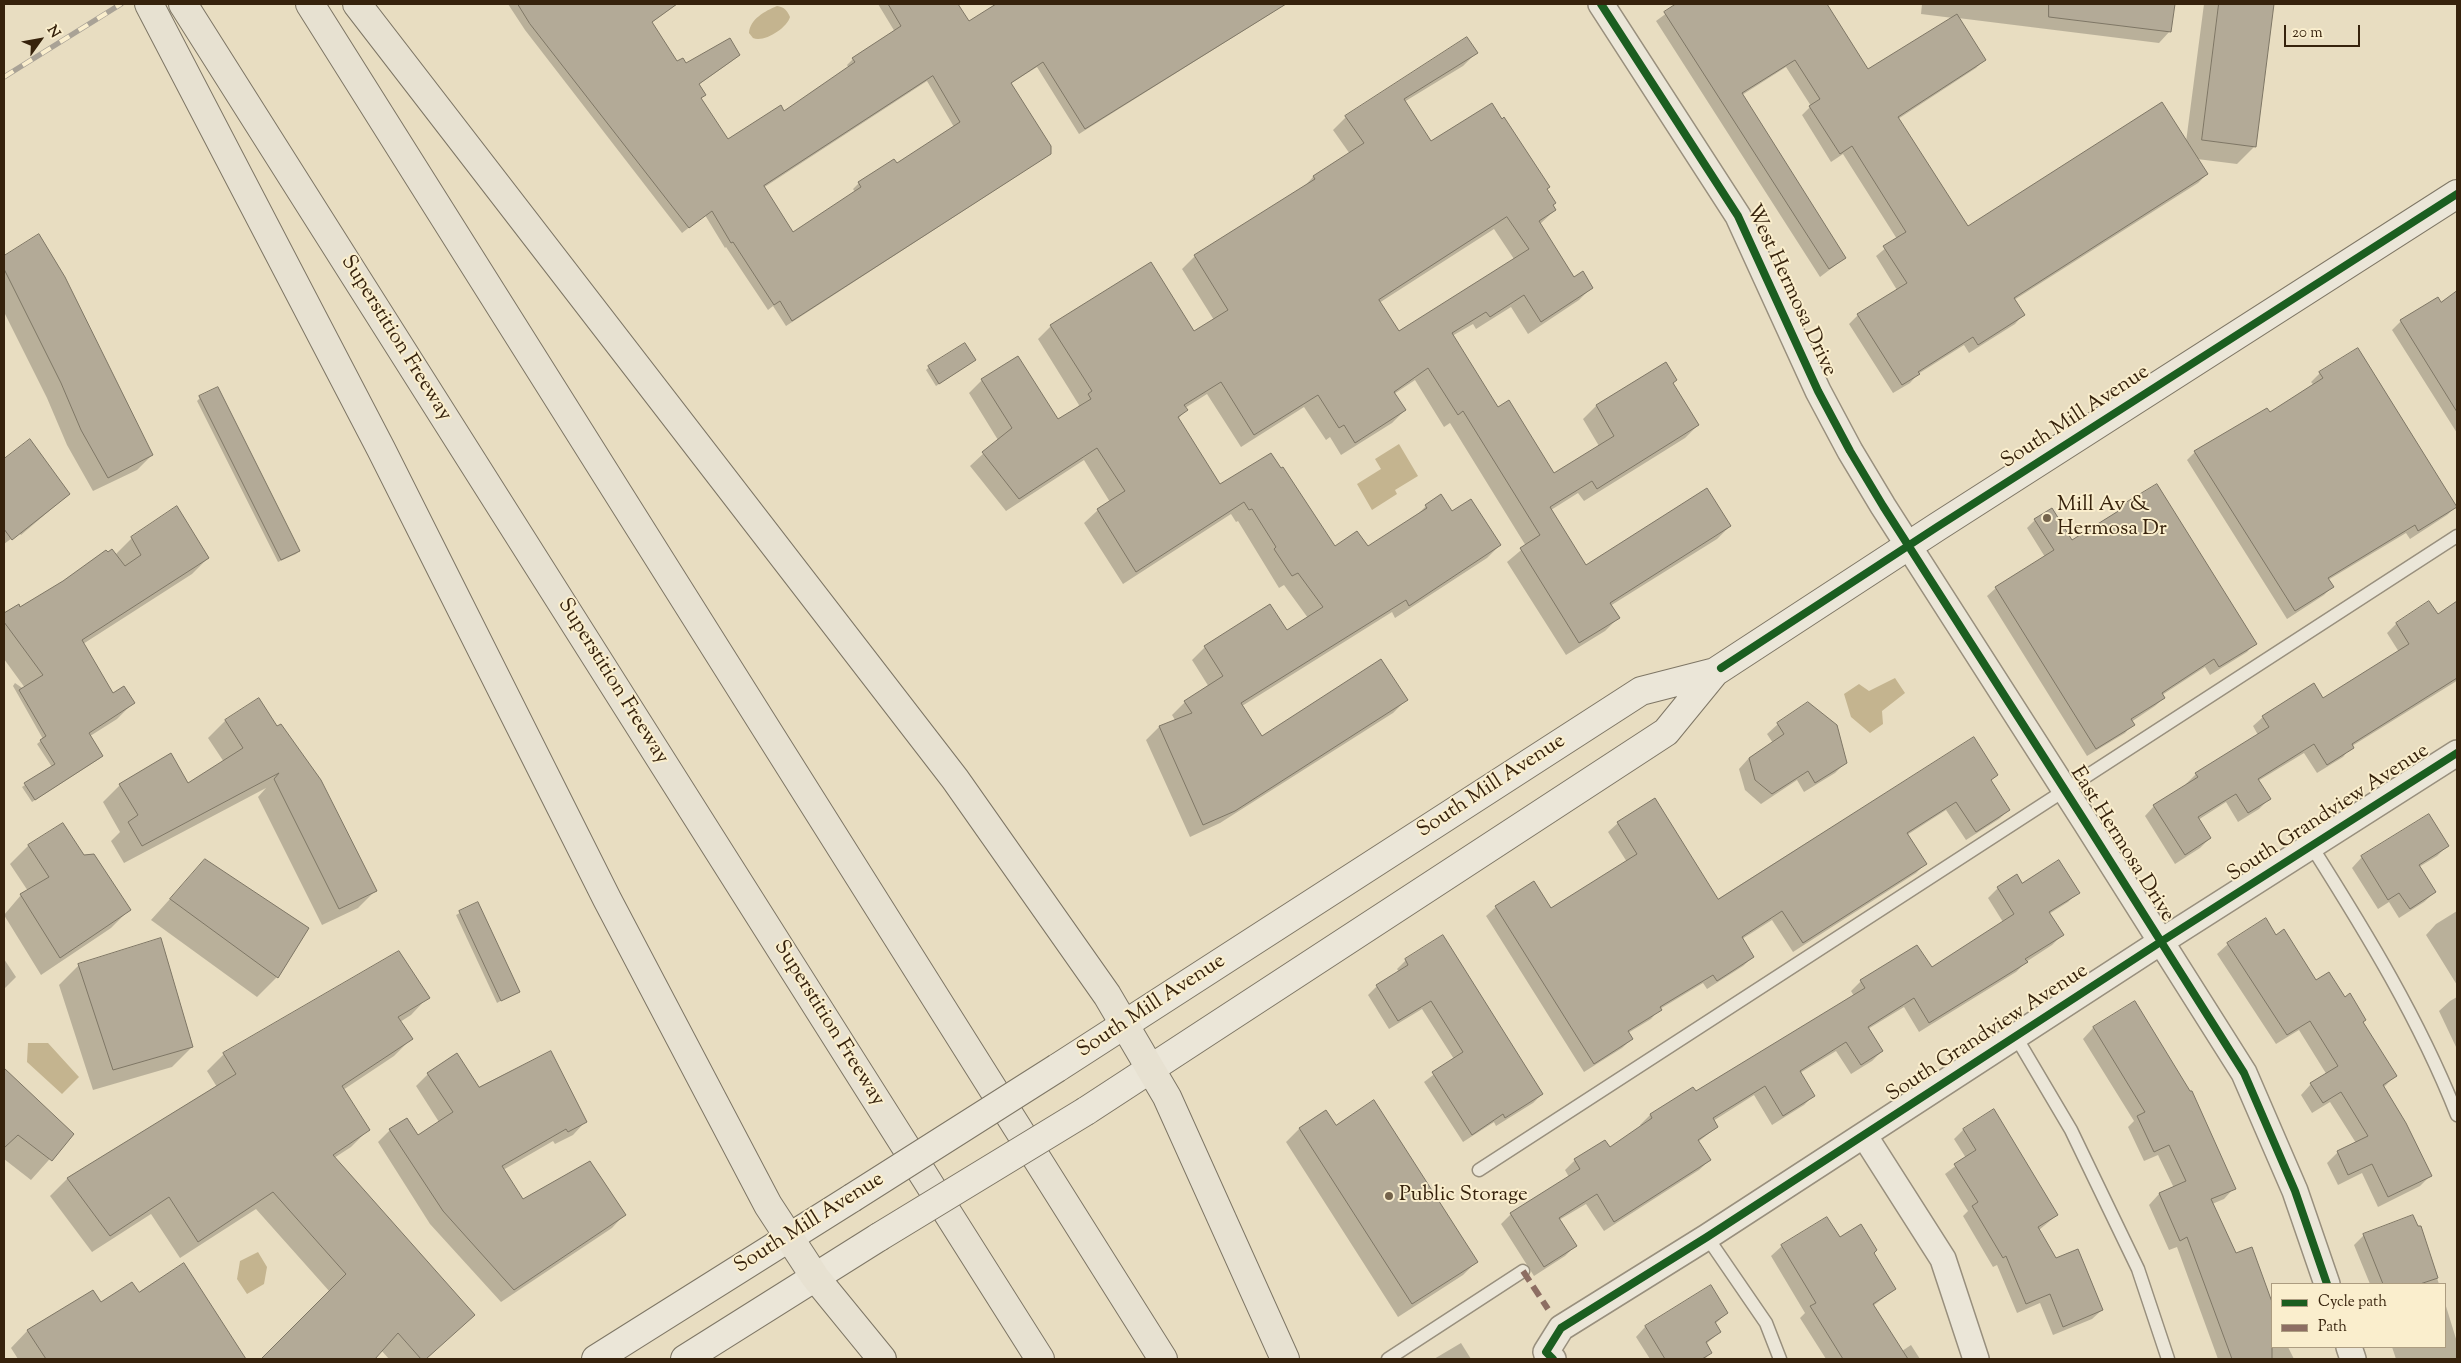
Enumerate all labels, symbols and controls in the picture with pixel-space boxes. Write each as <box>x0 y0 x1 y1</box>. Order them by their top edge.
north arrow <box>15 15 65 65</box>
scale bar <box>2286 15 2362 47</box>
text: N <box>41 22 64 42</box>
text: 20 m <box>2292 23 2323 44</box>
street label: West Hermosa Drive <box>1739 201 1841 381</box>
street label: Superstition Freeway <box>334 251 456 427</box>
street label: South Mill Avenue <box>1997 361 2155 475</box>
place label: Mill Av & Hermosa Dr <box>2057 493 2167 543</box>
marker: Mill Av & Hermosa Dr <box>2041 512 2053 524</box>
street label: Superstition Freeway <box>551 594 673 770</box>
street label: South Mill Avenue <box>1413 730 1571 844</box>
street label: South Grandview Avenue <box>2223 739 2435 889</box>
street label: East Hermosa Drive <box>2063 763 2179 927</box>
street label: Superstition Freeway <box>767 936 889 1112</box>
street label: South Mill Avenue <box>1073 950 1231 1064</box>
street label: South Grandview Avenue <box>1882 959 2094 1109</box>
street label: South Mill Avenue <box>731 1168 889 1280</box>
place label: Public Storage <box>1399 1183 1528 1209</box>
marker: Public Storage <box>1383 1190 1395 1202</box>
legend <box>2271 1283 2446 1348</box>
text: Cycle path <box>2318 1292 2387 1313</box>
text: Path <box>2318 1317 2347 1338</box>

